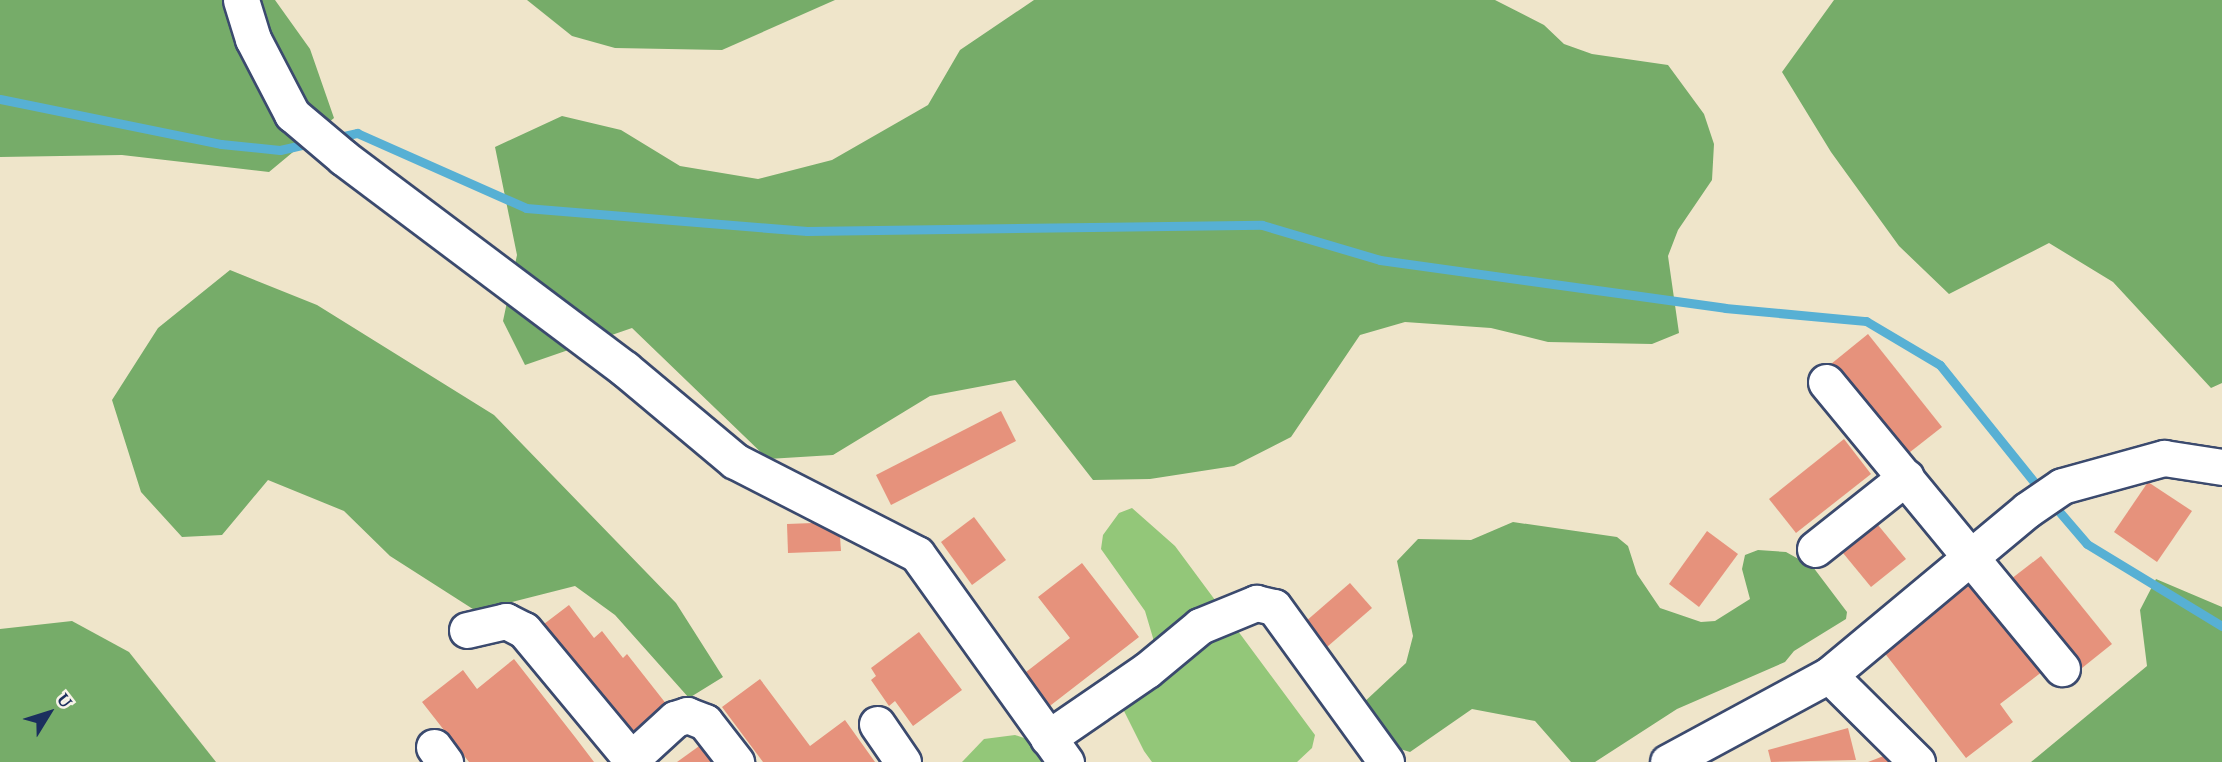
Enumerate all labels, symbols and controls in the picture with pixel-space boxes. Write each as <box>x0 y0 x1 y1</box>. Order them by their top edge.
north arrow <box>14 678 84 748</box>
text: U <box>51 686 81 714</box>

